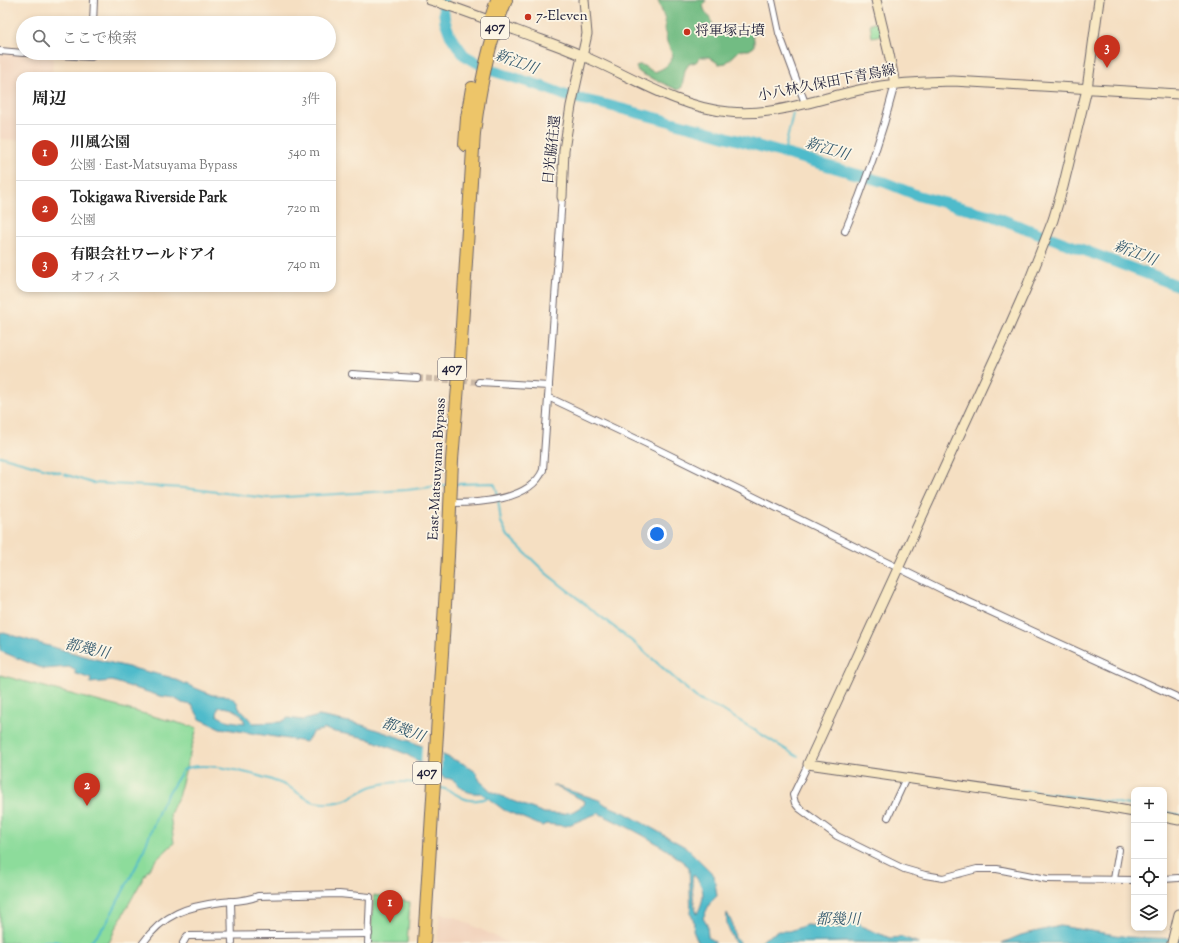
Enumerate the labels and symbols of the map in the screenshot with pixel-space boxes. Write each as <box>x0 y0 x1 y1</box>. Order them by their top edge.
place label: 7-Eleven <box>536 7 588 27</box>
marker: 7-Eleven <box>523 12 533 22</box>
road number: 407 <box>481 17 509 39</box>
place label: 将軍塚古墳 <box>695 22 765 42</box>
marker: 将軍塚古墳 <box>682 27 692 37</box>
pin: 3 <box>1094 35 1120 68</box>
water label: 新江川 <box>491 45 543 81</box>
street label: 小八林久保田下青鳥線 <box>756 61 898 107</box>
street label: 日光脇往還 <box>539 114 567 186</box>
water label: 新江川 <box>802 133 853 167</box>
water label: 新江川 <box>1110 236 1162 273</box>
road number: 407 <box>438 358 466 380</box>
street label: East-Matsuyama Bypass <box>424 397 452 541</box>
your location <box>647 524 667 544</box>
water label: 都幾川 <box>63 635 113 666</box>
water label: 都幾川 <box>378 713 430 749</box>
road number: 407 <box>413 762 441 784</box>
pin: 2 <box>74 773 100 806</box>
pin: 1 <box>377 890 403 923</box>
water label: 都幾川 <box>815 910 862 931</box>

